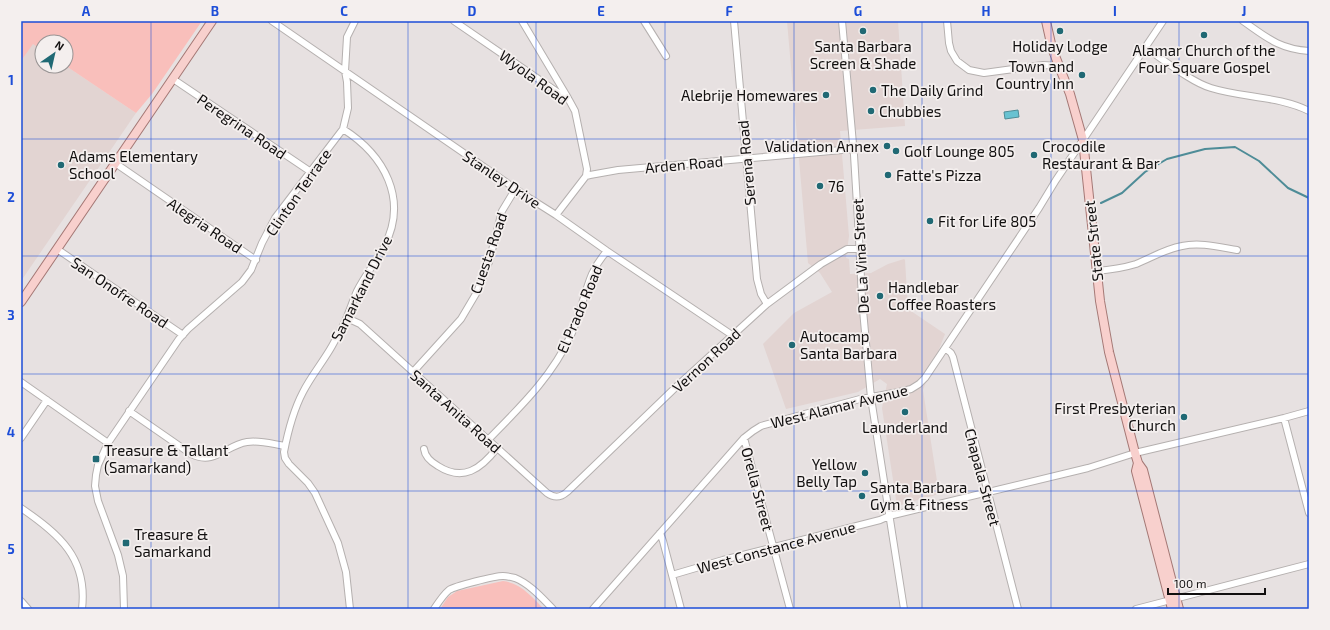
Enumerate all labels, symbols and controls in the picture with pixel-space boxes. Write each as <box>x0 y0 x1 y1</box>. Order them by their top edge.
text: A <box>82 3 91 19</box>
text: B <box>211 3 219 19</box>
text: C <box>340 3 348 19</box>
text: D <box>468 3 477 19</box>
text: E <box>597 3 605 19</box>
text: F <box>725 3 733 19</box>
text: G <box>854 3 862 19</box>
text: H <box>982 3 991 19</box>
text: I <box>1113 3 1117 19</box>
text: J <box>1242 3 1246 19</box>
marker: Santa Barbara Screen & Shade <box>858 26 868 36</box>
marker: Holiday Lodge <box>1055 26 1065 36</box>
marker: Alamar Church of the Four Square Gospel <box>1199 30 1209 40</box>
north arrow <box>34 34 74 74</box>
place label: Santa Barbara Screen & Shade <box>810 37 916 72</box>
place label: Holiday Lodge <box>1012 37 1108 55</box>
text: N <box>53 38 67 53</box>
place label: Alamar Church of the Four Square Gospel <box>1133 41 1275 76</box>
street label: Wyola Road <box>496 46 572 108</box>
place label: Town and Country Inn <box>996 57 1074 92</box>
marker: Town and Country Inn <box>1077 70 1087 80</box>
text: 1 <box>8 72 14 88</box>
place label: The Daily Grind <box>881 81 983 99</box>
marker: The Daily Grind <box>868 85 878 95</box>
place label: Alebrije Homewares <box>681 86 818 105</box>
street label: Peregrina Road <box>194 90 290 162</box>
marker: Alebrije Homewares <box>821 90 831 100</box>
place label: Chubbies <box>879 102 941 120</box>
marker: Chubbies <box>866 106 876 116</box>
street label: Serena Road <box>733 120 759 206</box>
place label: Validation Annex <box>765 137 879 155</box>
place label: Crocodile Restaurant & Bar <box>1042 137 1160 172</box>
marker: Validation Annex <box>882 141 892 151</box>
place label: Golf Lounge 805 <box>904 142 1014 160</box>
street label: Clinton Terrace <box>261 145 335 239</box>
street label: Stanley Drive <box>460 146 544 212</box>
marker: Golf Lounge 805 <box>891 146 901 156</box>
place label: Adams Elementary School <box>69 147 198 182</box>
marker: Crocodile Restaurant & Bar <box>1029 150 1039 160</box>
street label: Arden Road <box>644 152 724 176</box>
marker: Adams Elementary School <box>56 160 66 170</box>
place label: Fatte's Pizza <box>896 166 982 184</box>
marker: Fatte's Pizza <box>883 170 893 180</box>
place label: 76 <box>828 177 844 195</box>
marker: 76 <box>815 181 825 191</box>
text: 2 <box>7 189 15 205</box>
street label: Alegria Road <box>164 193 246 257</box>
street label: De La Vina Street <box>848 198 872 314</box>
street label: State Street <box>1080 199 1106 282</box>
street label: Cuesta Road <box>466 210 510 296</box>
place label: Fit for Life 805 <box>938 212 1036 230</box>
marker: Fit for Life 805 <box>925 216 935 226</box>
street label: Samarkand Drive <box>327 232 395 344</box>
street label: San Onofre Road <box>68 253 172 331</box>
street label: El Prado Road <box>552 262 606 356</box>
place label: Handlebar Coffee Roasters <box>888 278 996 313</box>
marker: Handlebar Coffee Roasters <box>875 291 885 301</box>
text: 3 <box>7 307 15 323</box>
street label: Vernon Road <box>668 324 744 396</box>
place label: Autocamp Santa Barbara <box>800 327 897 362</box>
marker: Autocamp Santa Barbara <box>787 340 797 350</box>
street label: Santa Anita Road <box>407 366 505 456</box>
street label: West Alamar Avenue <box>769 380 909 432</box>
place label: First Presbyterian Church <box>1054 399 1176 434</box>
marker: Launderland <box>900 407 910 417</box>
marker: First Presbyterian Church <box>1179 412 1189 422</box>
place label: Launderland <box>862 418 948 436</box>
text: 4 <box>7 424 15 440</box>
street label: Chapala Street <box>961 426 1005 528</box>
place label: Treasure & Tallant (Samarkand) <box>104 441 229 476</box>
street label: Orella Street <box>738 445 778 533</box>
marker: Treasure & Tallant (Samarkand) <box>91 454 101 464</box>
place label: Yellow Belly Tap <box>796 455 857 490</box>
marker: Yellow Belly Tap <box>860 468 870 478</box>
place label: Santa Barbara Gym & Fitness <box>870 478 968 513</box>
marker: Santa Barbara Gym & Fitness <box>857 491 867 501</box>
street label: West Constance Avenue <box>695 517 857 577</box>
place label: Treasure & Samarkand <box>134 525 211 560</box>
marker: Treasure & Samarkand <box>121 538 131 548</box>
text: 5 <box>7 541 15 557</box>
scale bar <box>1168 570 1265 596</box>
text: 100 m <box>1174 576 1206 590</box>

